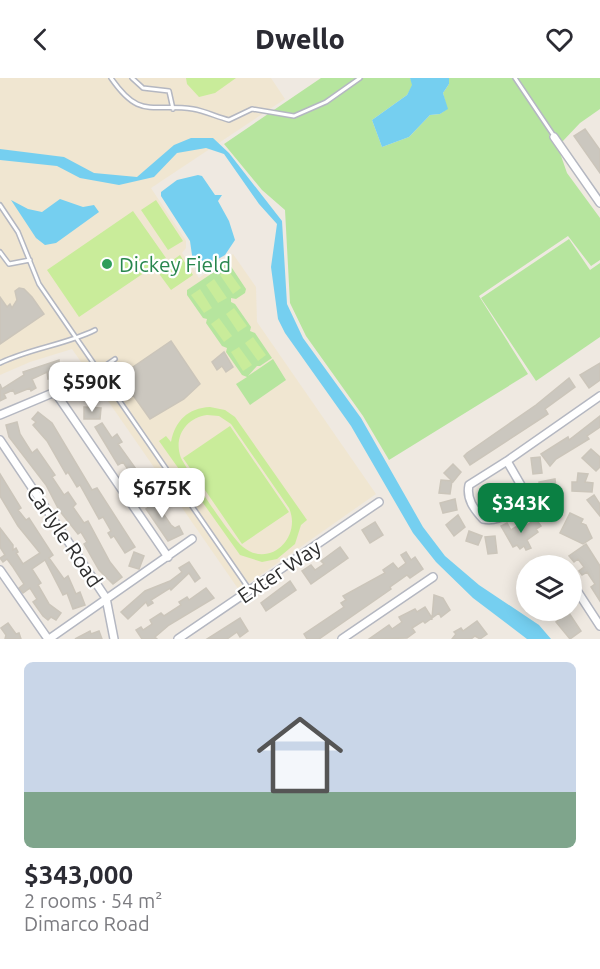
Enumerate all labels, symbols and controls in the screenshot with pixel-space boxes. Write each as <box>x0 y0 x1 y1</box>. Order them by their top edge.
icon: back <box>24 23 57 56</box>
icon: heart <box>543 23 576 56</box>
text: Dwello <box>255 24 345 54</box>
place label: Dickey Field <box>119 252 231 276</box>
marker: Dickey Field <box>100 257 114 271</box>
pin: $590K <box>50 362 134 413</box>
text: $590K <box>63 370 121 393</box>
pin: $675K <box>120 468 204 519</box>
text: $675K <box>133 476 191 499</box>
street label: Carlyle Road <box>22 481 108 591</box>
pin: $343K <box>479 483 563 534</box>
text: $343K <box>492 491 550 514</box>
street label: Exter Way <box>233 534 325 608</box>
map controls <box>516 555 582 621</box>
button: layers <box>516 555 582 621</box>
icon: home <box>246 701 354 809</box>
text: $343,000 <box>24 860 133 889</box>
text: 2 rooms · 54 m² <box>24 889 162 912</box>
text: Dimarco Road <box>24 912 150 935</box>

